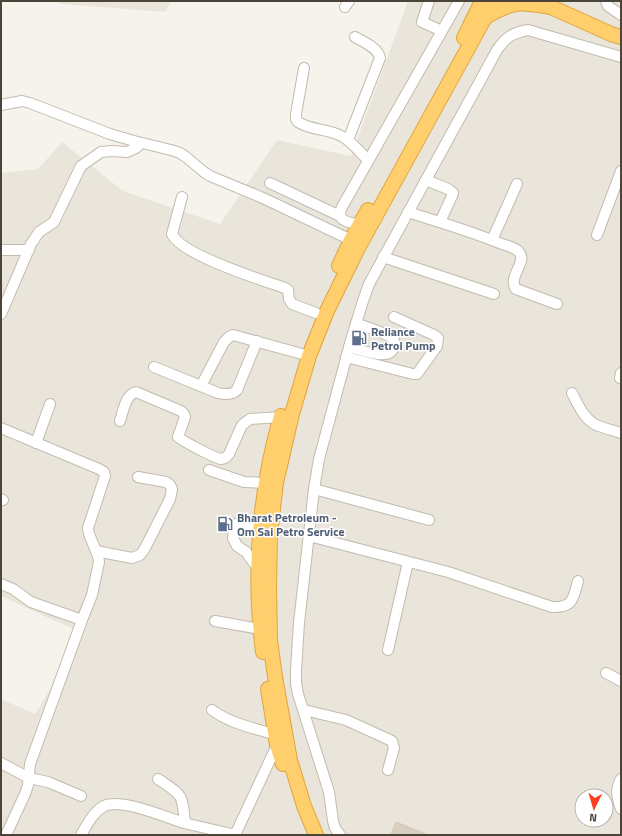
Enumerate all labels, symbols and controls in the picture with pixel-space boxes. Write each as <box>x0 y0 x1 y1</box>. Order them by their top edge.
place label: Reliance Petrol Pump <box>371 322 436 355</box>
fuel station icon: Reliance Petrol Pump <box>350 329 368 347</box>
place label: Bharat Petroleum - Om Sai Petro Service <box>237 508 345 541</box>
fuel station icon: Bharat Petroleum - Om Sai Petro Service <box>216 515 234 533</box>
north arrow <box>574 788 614 828</box>
text: N <box>589 810 598 826</box>

